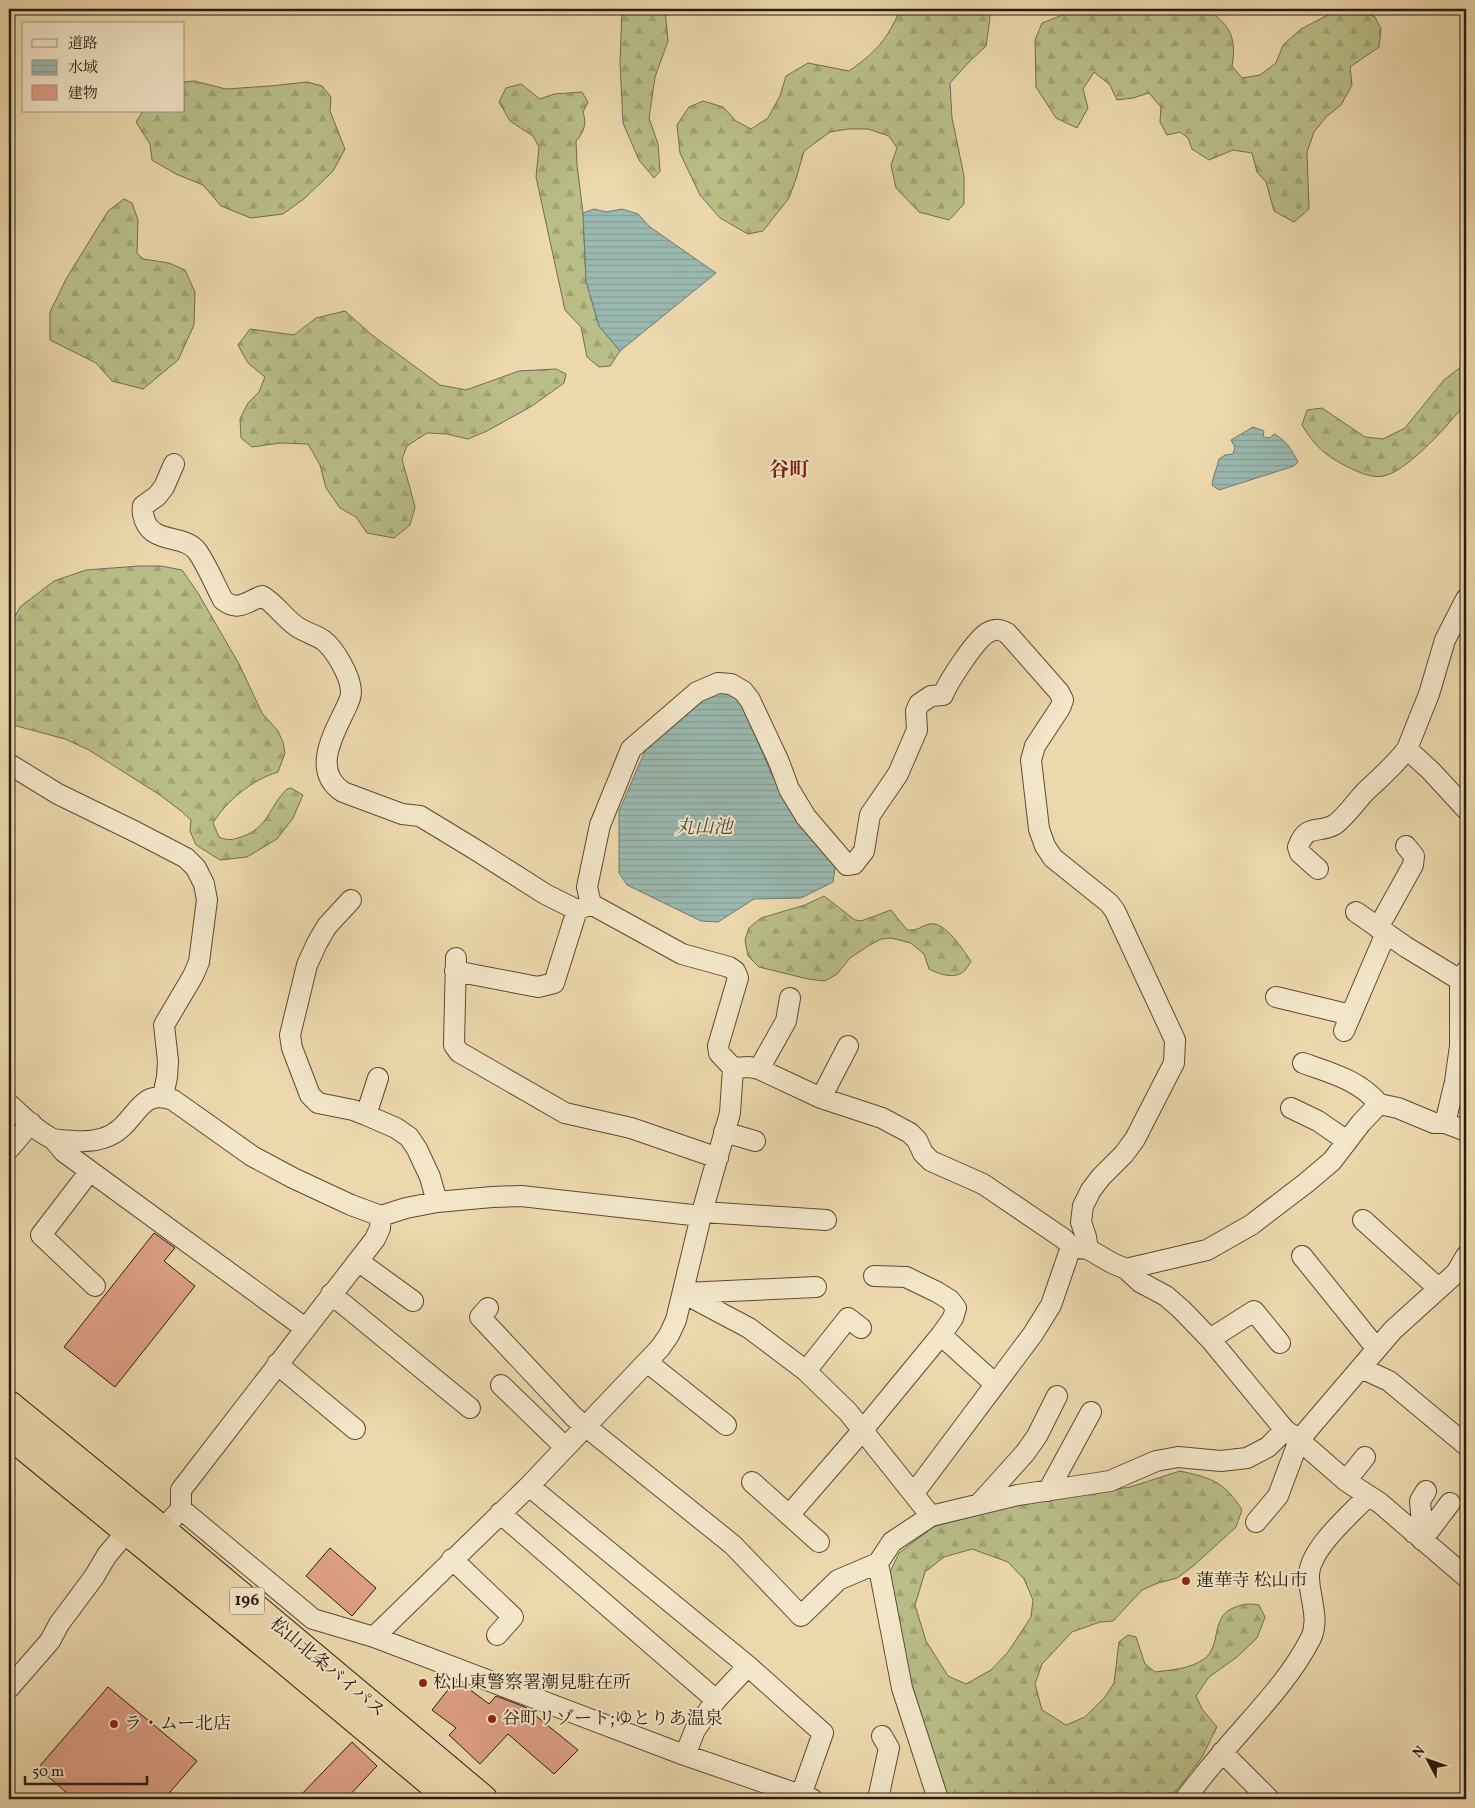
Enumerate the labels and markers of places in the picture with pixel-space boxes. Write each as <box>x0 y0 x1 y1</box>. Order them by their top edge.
place label: 蓮華寺 松山市 <box>1196 1569 1308 1594</box>
marker: 蓮華寺 松山市 <box>1180 1575 1192 1587</box>
place label: 松山東警察署潮見駐在所 <box>433 1671 631 1696</box>
marker: 松山東警察署潮見駐在所 <box>417 1677 429 1689</box>
place label: 谷町リゾート;ゆとりあ温泉 <box>502 1707 723 1732</box>
place label: ラ・ムー北店 <box>124 1712 231 1737</box>
marker: 谷町リゾート;ゆとりあ温泉 <box>486 1713 498 1725</box>
marker: ラ・ムー北店 <box>108 1718 120 1730</box>

